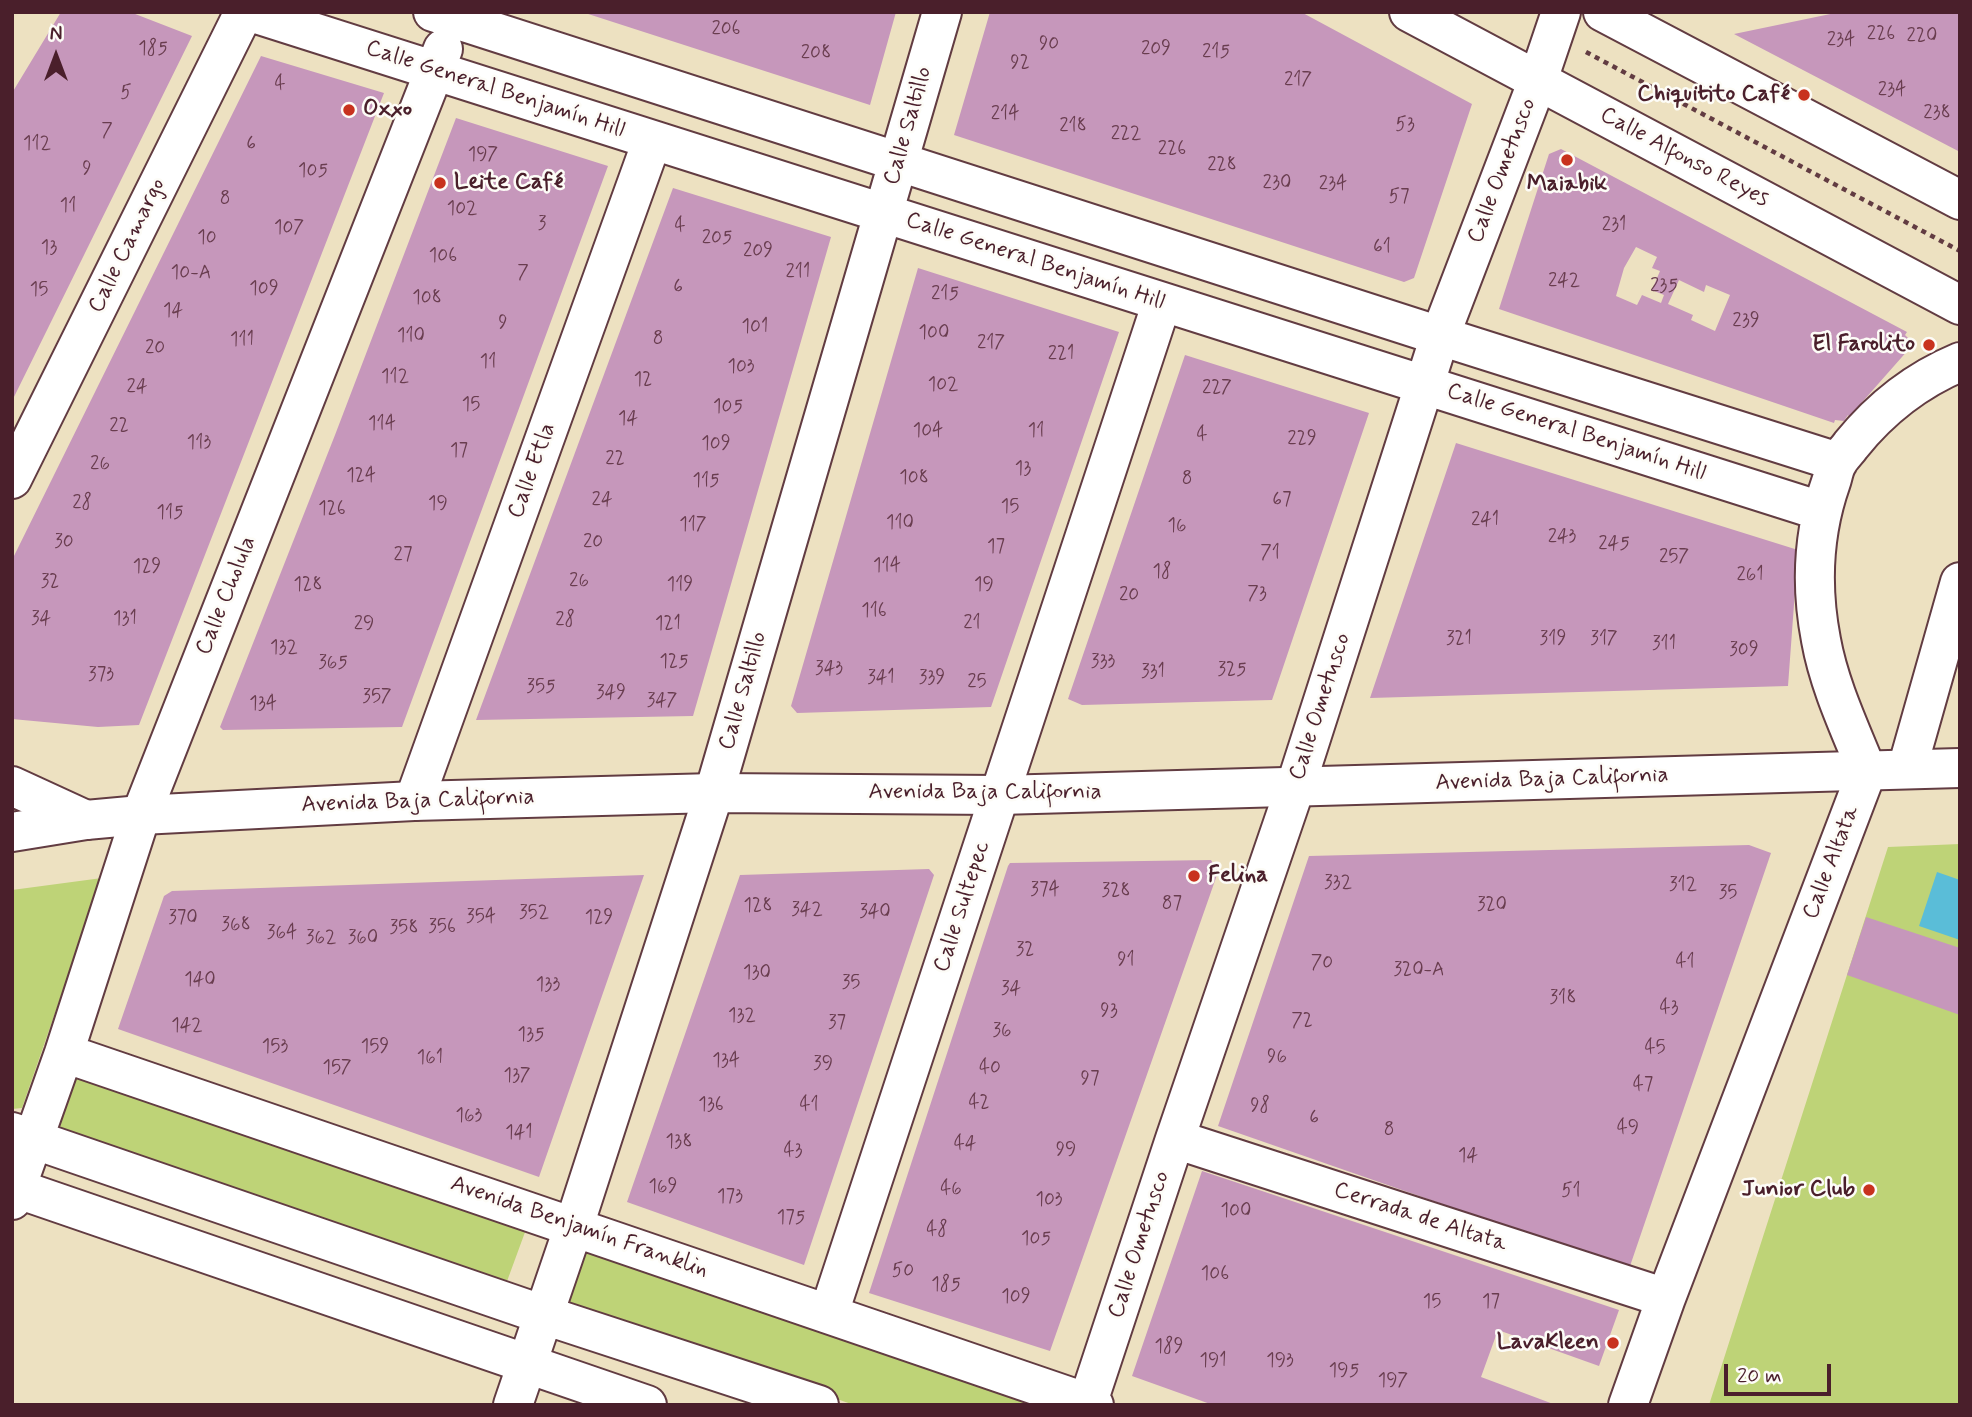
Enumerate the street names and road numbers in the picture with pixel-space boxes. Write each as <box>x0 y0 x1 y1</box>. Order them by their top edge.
street label: Calle General Benjamín Hill <box>362 35 628 145</box>
street label: Calle Saltillo <box>879 64 939 188</box>
street label: Calle Ometusco <box>1463 95 1543 247</box>
street label: Calle Alfonso Reyes <box>1595 102 1773 214</box>
street label: Calle Camargo <box>83 174 173 318</box>
street label: Calle General Benjamín Hill <box>902 207 1168 317</box>
street label: Calle General Benjamín Hill <box>1443 378 1709 488</box>
street label: Calle Etla <box>503 420 563 522</box>
street label: Calle Cholula <box>191 533 263 659</box>
street label: Calle Saltillo <box>714 629 774 753</box>
street label: Calle Ometusco <box>1284 630 1358 784</box>
street label: Avenida Baja California <box>1435 762 1669 798</box>
street label: Avenida Baja California <box>868 779 1102 807</box>
street label: Avenida Baja California <box>301 784 535 820</box>
street label: Calle Altata <box>1798 802 1866 924</box>
street label: Calle Sultepec <box>929 838 997 976</box>
street label: Calle Ometusco <box>1103 1168 1177 1322</box>
street label: Avenida Benjamín Franklin <box>447 1171 711 1285</box>
street label: Cerrada de Altata <box>1330 1177 1510 1259</box>

